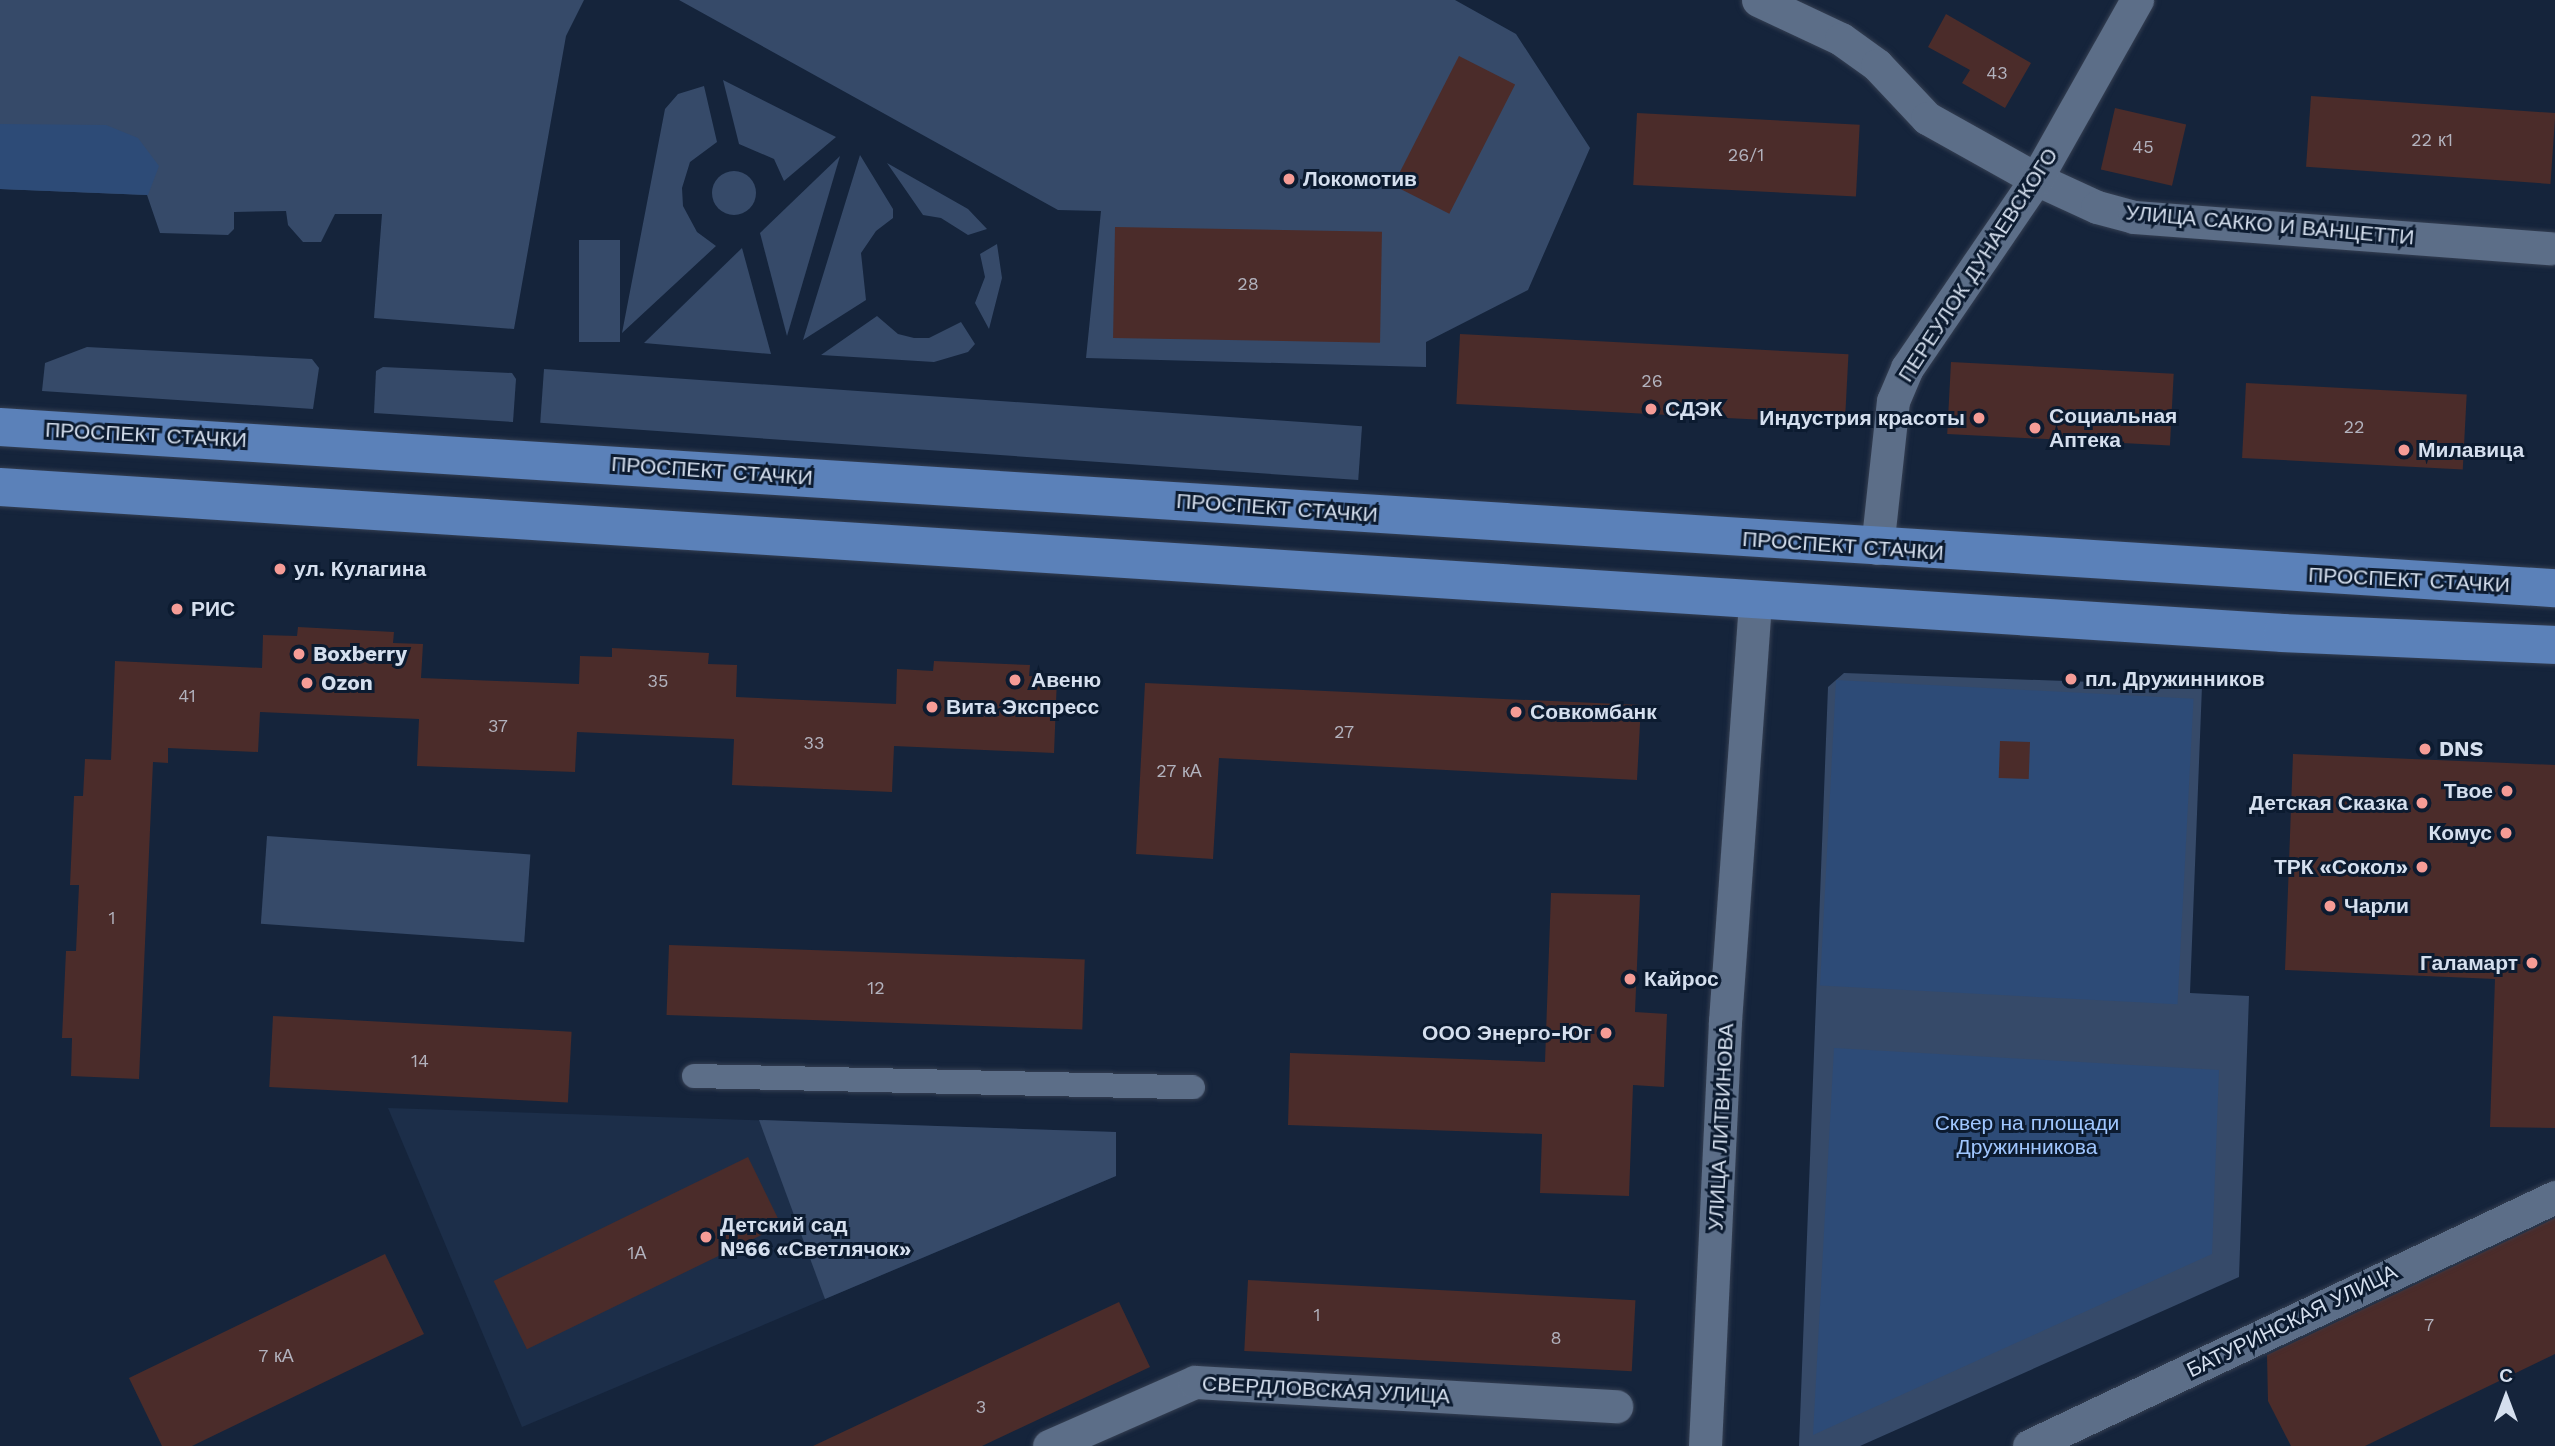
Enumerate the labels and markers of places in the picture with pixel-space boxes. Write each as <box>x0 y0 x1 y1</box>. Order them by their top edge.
place label: Локомотив <box>1303 166 1417 192</box>
marker: Локомотив <box>1281 171 1297 187</box>
place label: СДЭК <box>1665 396 1723 422</box>
marker: СДЭК <box>1643 401 1659 417</box>
place label: Социальная Аптека <box>2049 403 2177 453</box>
place label: Индустрия красоты <box>1759 405 1965 431</box>
marker: Индустрия красоты <box>1971 410 1987 426</box>
marker: Социальная Аптека <box>2027 420 2043 436</box>
place label: Милавица <box>2418 437 2524 463</box>
marker: Милавица <box>2396 442 2412 458</box>
place label: ул. Кулагина <box>294 556 426 582</box>
marker: ул. Кулагина <box>272 561 288 577</box>
place label: РИС <box>191 596 235 622</box>
marker: РИС <box>169 601 185 617</box>
place label: Boxberry <box>313 641 407 667</box>
marker: Boxberry <box>291 646 307 662</box>
place label: пл. Дружинников <box>2085 666 2265 692</box>
place label: Авеню <box>1031 667 1101 693</box>
place label: Ozon <box>321 670 373 696</box>
marker: Авеню <box>1005 670 1025 690</box>
marker: пл. Дружинников <box>2063 671 2079 687</box>
marker: Ozon <box>299 675 315 691</box>
place label: Вита Экспресс <box>946 694 1099 720</box>
marker: Вита Экспресс <box>924 699 940 715</box>
place label: Совкомбанк <box>1530 699 1657 725</box>
marker: Совкомбанк <box>1508 704 1524 720</box>
place label: DNS <box>2439 736 2483 762</box>
marker: DNS <box>2417 741 2433 757</box>
place label: Твое <box>2444 778 2493 804</box>
marker: Твое <box>2499 783 2515 799</box>
place label: Детская Сказка <box>2249 790 2408 816</box>
marker: Детская Сказка <box>2414 795 2430 811</box>
place label: Комус <box>2429 820 2492 846</box>
marker: Комус <box>2498 825 2514 841</box>
place label: ТРК «Сокол» <box>2274 854 2408 880</box>
marker: ТРК «Сокол» <box>2414 859 2430 875</box>
place label: Чарли <box>2344 893 2409 919</box>
marker: Чарли <box>2322 898 2338 914</box>
place label: Галамарт <box>2420 950 2518 976</box>
marker: Галамарт <box>2524 955 2540 971</box>
place label: Кайрос <box>1644 966 1719 992</box>
marker: Кайрос <box>1622 971 1638 987</box>
place label: ООО Энерго-Юг <box>1422 1020 1592 1046</box>
marker: ООО Энерго-Юг <box>1598 1025 1614 1041</box>
place label: Детский сад №66 «Светлячок» <box>720 1212 911 1262</box>
marker: Детский сад №66 «Светлячок» <box>698 1229 714 1245</box>

